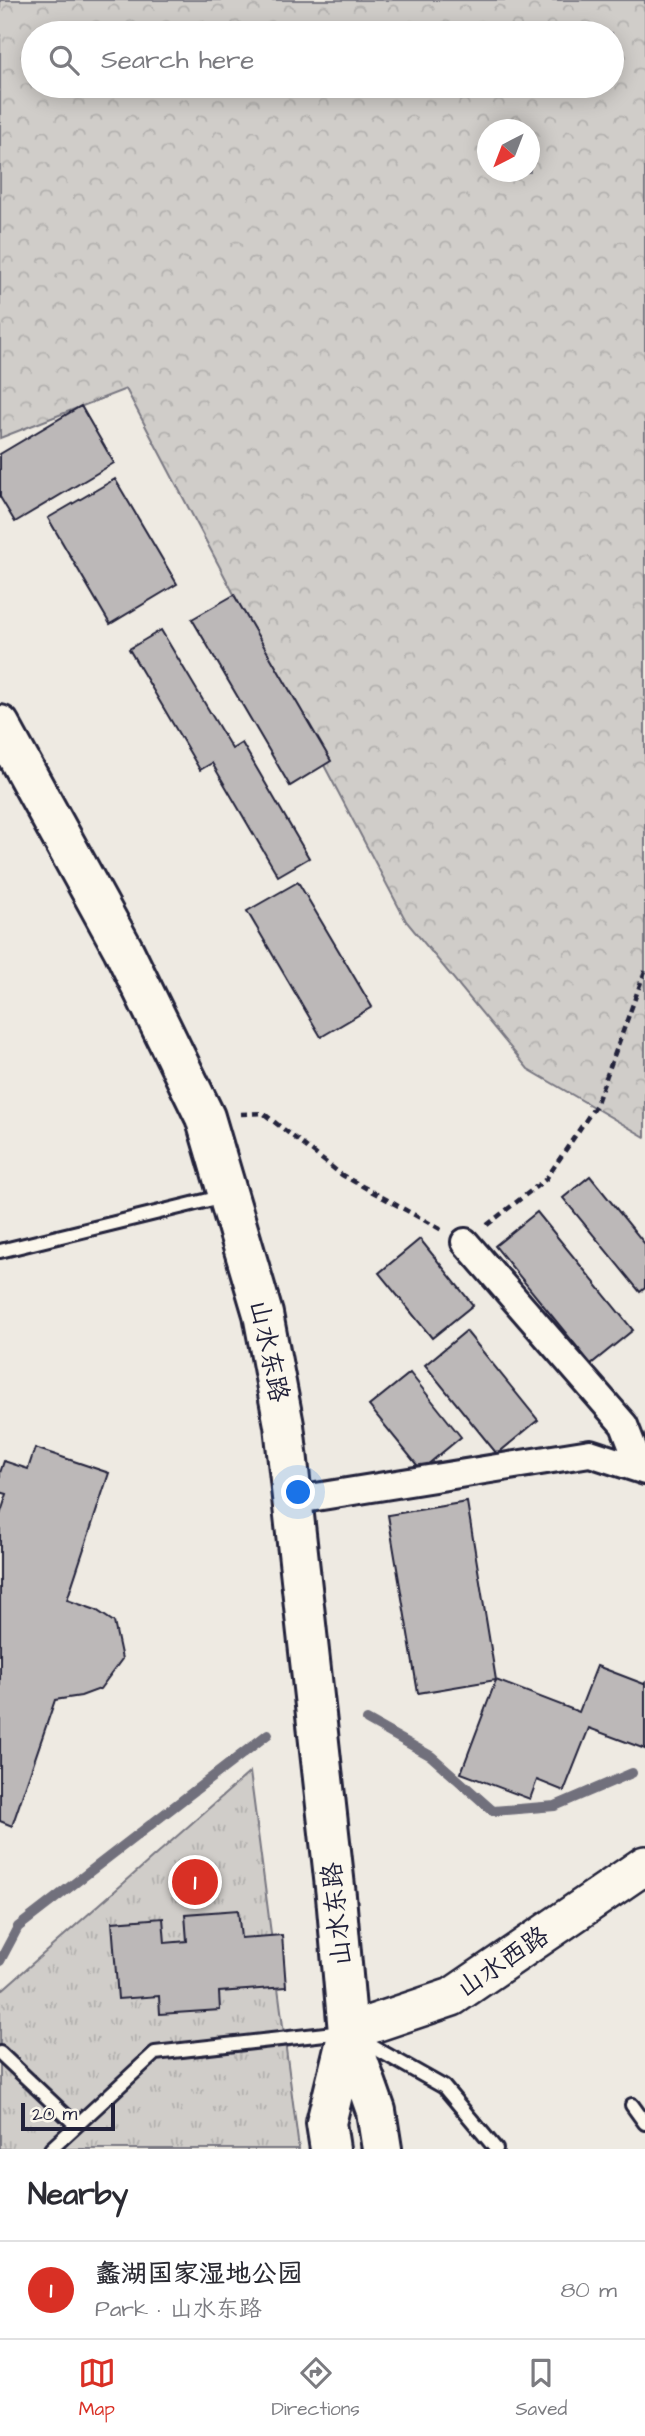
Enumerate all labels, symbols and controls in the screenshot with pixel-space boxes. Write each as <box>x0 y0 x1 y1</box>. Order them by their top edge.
search box <box>21 21 624 98</box>
icon: search <box>45 41 83 79</box>
text: Search here <box>101 42 254 78</box>
north arrow <box>477 119 540 182</box>
street label: 山水东路 <box>241 1296 297 1406</box>
your location <box>281 1475 315 1509</box>
pin: 1 <box>172 1856 218 1908</box>
street label: 山水东路 <box>314 1860 360 1968</box>
street label: 山水西路 <box>450 1918 556 2006</box>
scale bar <box>21 2100 116 2132</box>
text: 20 m <box>32 2101 77 2128</box>
text: Nearby <box>28 2174 128 2216</box>
text: 蠡湖国家湿地公园 <box>95 2256 303 2292</box>
text: 1 <box>50 2274 52 2306</box>
text: 80 m <box>560 2274 617 2306</box>
text: Park · 山水东路 <box>95 2293 262 2325</box>
tab: Map <box>78 2354 116 2423</box>
tab: Directions <box>271 2354 360 2423</box>
tab: Saved <box>515 2354 567 2423</box>

